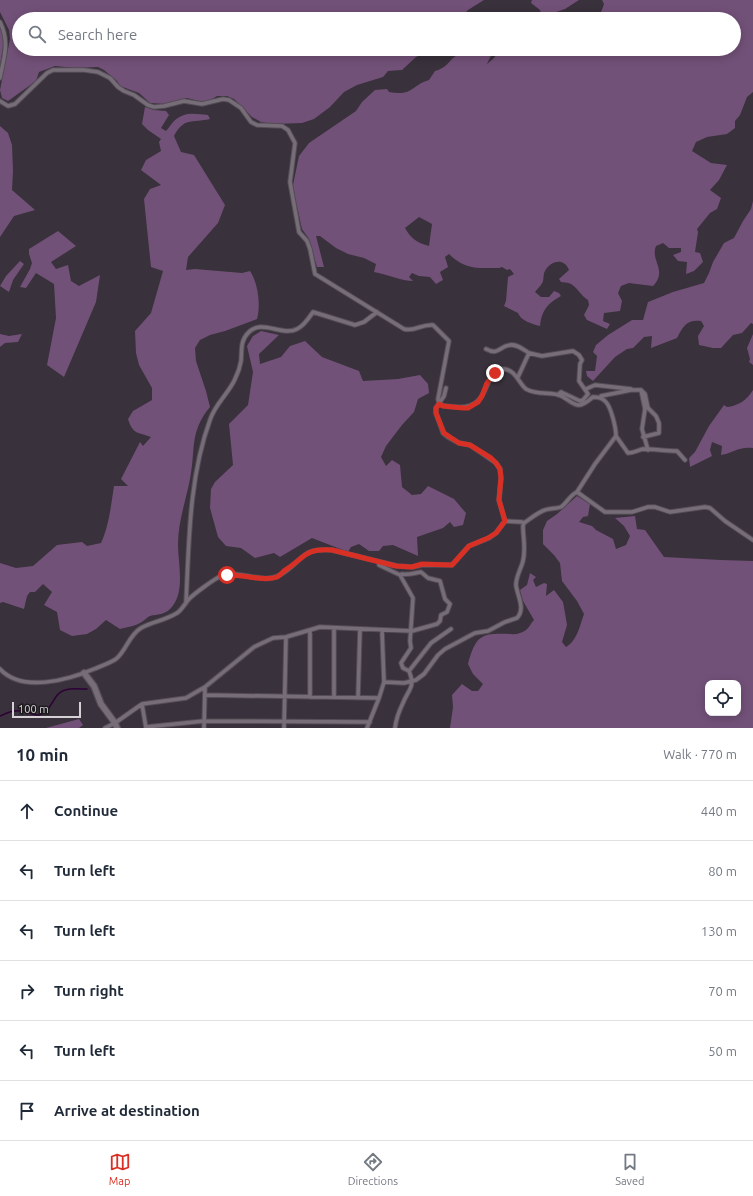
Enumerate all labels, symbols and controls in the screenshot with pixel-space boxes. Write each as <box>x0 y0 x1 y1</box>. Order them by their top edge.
search box <box>12 12 741 56</box>
icon: search <box>26 23 48 45</box>
text: Search here <box>58 26 137 43</box>
route end <box>486 364 504 382</box>
route start <box>218 566 236 584</box>
map controls <box>705 680 741 716</box>
button: locate <box>705 680 741 716</box>
scale bar <box>12 700 81 719</box>
text: 100 m <box>18 703 49 715</box>
text: 10 min <box>16 745 69 764</box>
text: Walk · 770 m <box>663 747 737 761</box>
icon: ahead <box>16 800 38 822</box>
text: Continue <box>54 802 118 819</box>
text: 440 m <box>701 804 737 818</box>
icon: left <box>16 860 38 882</box>
text: Turn left <box>54 862 115 879</box>
text: 80 m <box>708 864 737 878</box>
icon: left <box>16 920 38 942</box>
text: Turn left <box>54 922 115 939</box>
text: 130 m <box>701 924 737 938</box>
icon: right <box>16 980 38 1002</box>
text: Turn right <box>54 982 124 999</box>
text: 70 m <box>708 984 737 998</box>
icon: left <box>16 1040 38 1062</box>
text: Turn left <box>54 1042 115 1059</box>
text: 50 m <box>708 1044 737 1058</box>
icon: arrive <box>16 1100 38 1122</box>
text: Arrive at destination <box>54 1102 200 1119</box>
tab: Map <box>109 1151 131 1187</box>
tab: Directions <box>348 1151 398 1187</box>
tab: Saved <box>615 1151 644 1187</box>

